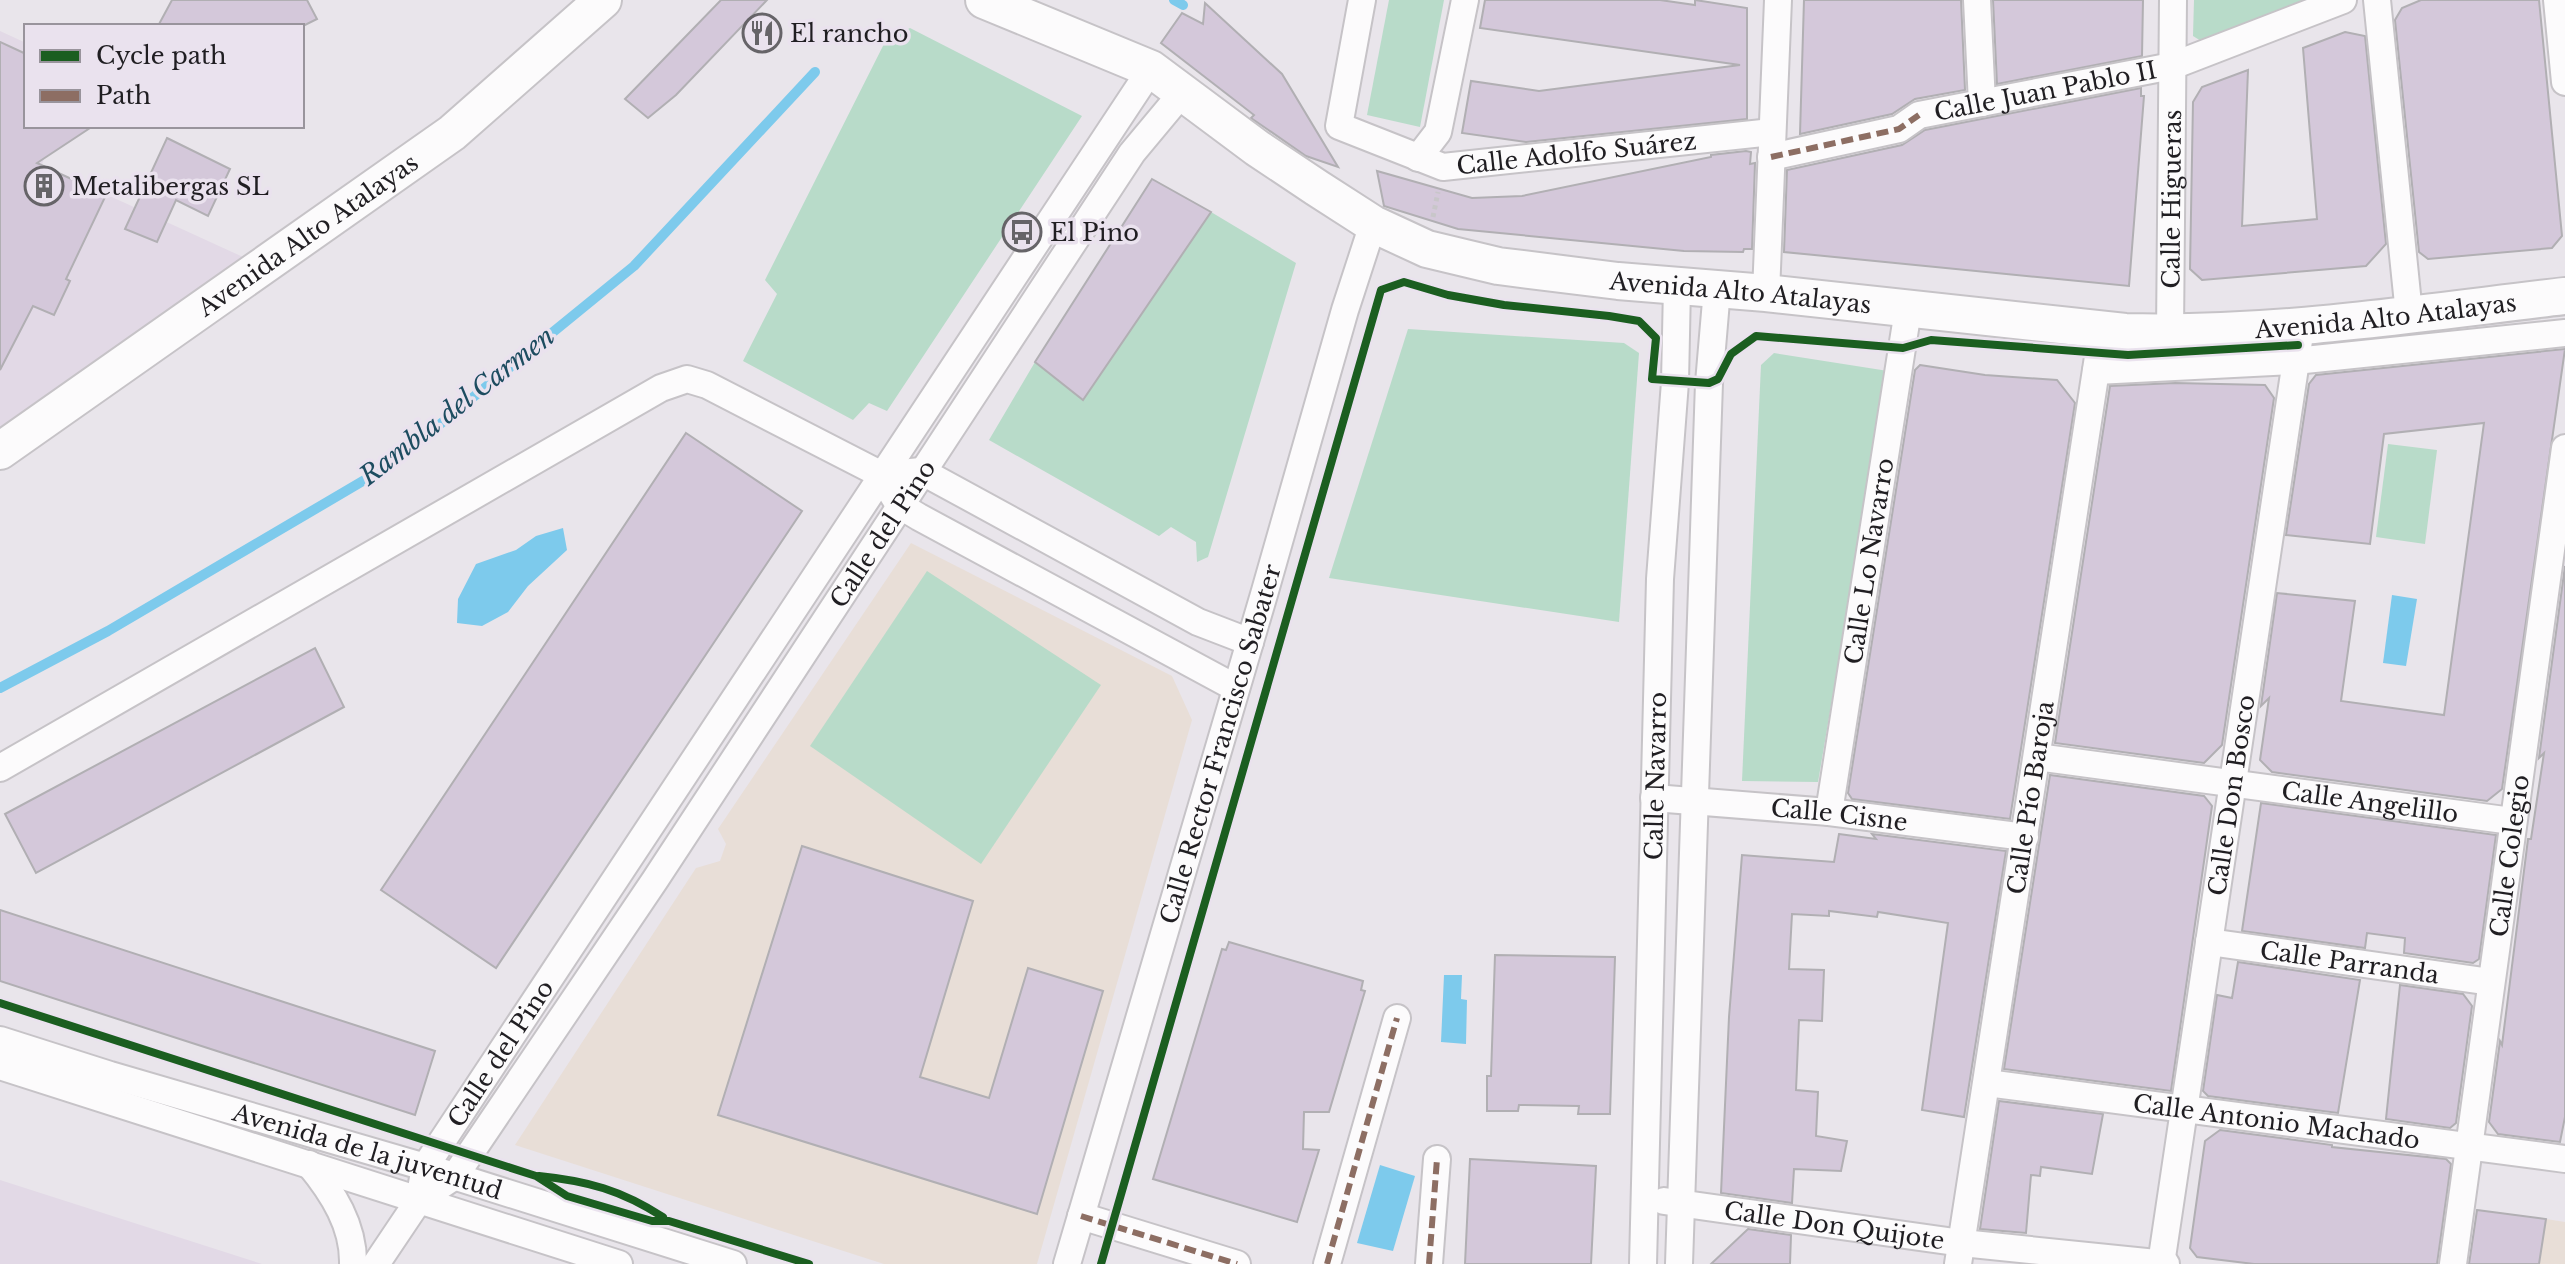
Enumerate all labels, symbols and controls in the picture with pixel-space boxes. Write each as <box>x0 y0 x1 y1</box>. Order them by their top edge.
restaurant icon: El rancho <box>741 12 783 54</box>
place label: El rancho <box>790 19 908 48</box>
legend <box>24 24 304 128</box>
text: Cycle path <box>96 41 227 70</box>
street label: Calle Juan Pablo II <box>1931 55 2159 126</box>
text: Path <box>96 81 151 110</box>
street label: Calle Higueras <box>2156 109 2187 289</box>
street label: Calle Adolfo Suárez <box>1455 126 1698 180</box>
street label: Avenida Alto Atalayas <box>191 147 423 323</box>
building icon: Metalibergas SL <box>23 165 65 207</box>
place label: Metalibergas SL <box>72 172 269 201</box>
bus stop icon: El Pino <box>1001 211 1043 253</box>
place label: El Pino <box>1050 218 1139 247</box>
street label: Avenida Alto Atalayas <box>1607 266 1873 319</box>
street label: Avenida Alto Atalayas <box>2253 287 2518 344</box>
water label: Rambla del Carmen <box>352 320 561 493</box>
street label: Calle del Pino <box>823 454 941 613</box>
street label: Calle Lo Navarro <box>1838 456 1899 666</box>
street label: Calle Rector Francisco Sabater <box>1153 560 1287 927</box>
street label: Calle Navarro <box>1639 692 1672 861</box>
street label: Calle Don Bosco <box>2202 693 2260 898</box>
street label: Calle Pío Baroja <box>2001 698 2059 896</box>
street label: Calle Colegio <box>2484 773 2535 939</box>
street label: Calle Angelillo <box>2280 776 2460 828</box>
street label: Calle Cisne <box>1770 793 1909 836</box>
street label: Calle Parranda <box>2258 935 2442 989</box>
street label: Calle del Pino <box>441 974 559 1132</box>
street label: Calle Antonio Machado <box>2131 1088 2422 1154</box>
street label: Avenida de la juventud <box>229 1097 506 1205</box>
street label: Calle Don Quijote <box>1722 1195 1946 1255</box>

